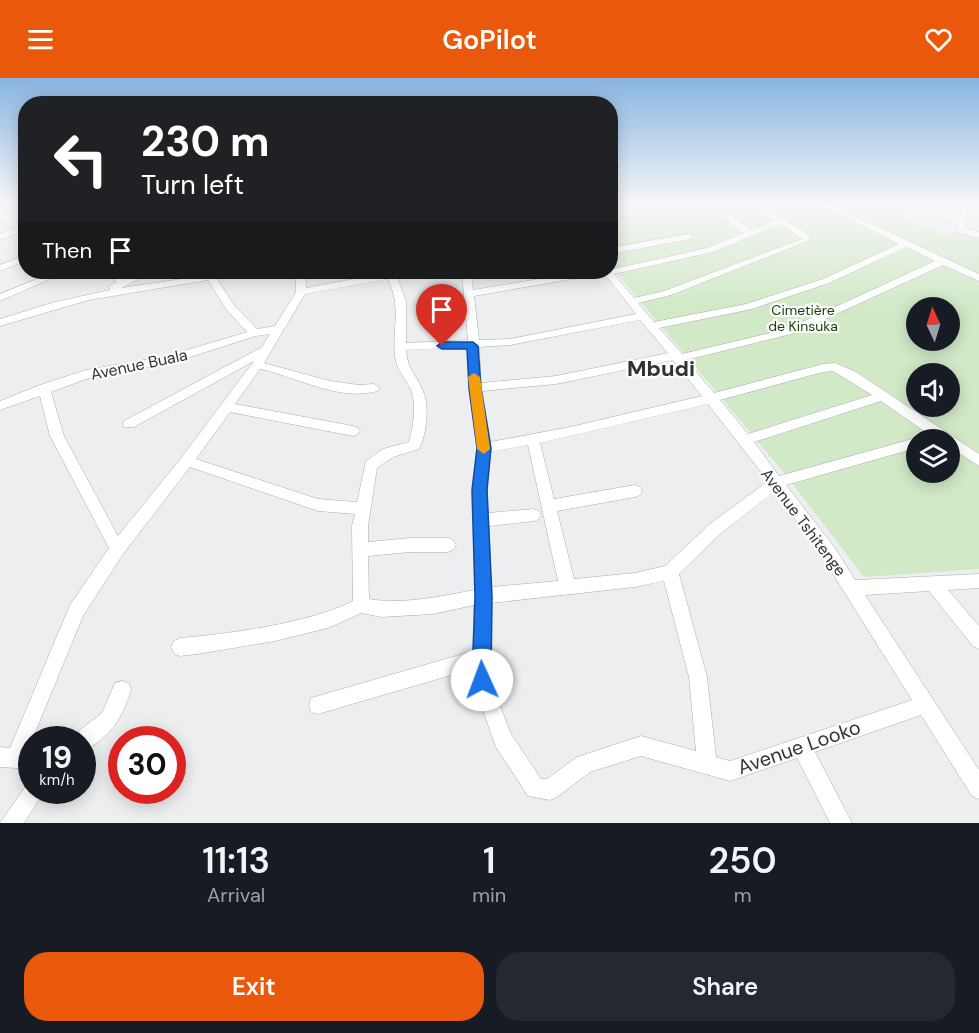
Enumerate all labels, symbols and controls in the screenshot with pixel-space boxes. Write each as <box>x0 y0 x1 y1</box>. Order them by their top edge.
text: GoPilot <box>442 22 537 57</box>
icon: menu <box>24 23 57 56</box>
icon: heart <box>922 23 955 56</box>
text: 230 m <box>141 114 270 169</box>
icon: left <box>42 120 120 198</box>
text: Turn left <box>141 167 244 202</box>
icon: arrive <box>104 234 137 267</box>
text: Then <box>42 236 92 265</box>
pin <box>416 284 467 346</box>
icon: arrive <box>425 293 458 326</box>
north arrow <box>906 297 960 351</box>
map controls <box>906 297 960 483</box>
park label: Cimetière de Kinsuka <box>768 301 838 335</box>
street label: Avenue Buala <box>89 344 189 385</box>
district label: Mbudi <box>627 354 695 383</box>
button: sound <box>906 363 960 417</box>
button: layers <box>906 429 960 483</box>
street label: Avenue Tshitenge <box>756 464 851 580</box>
position arrow <box>450 648 514 712</box>
street label: Avenue Looko <box>734 714 864 780</box>
speed limit sign: 30 <box>108 726 186 804</box>
text: 19 <box>42 738 72 777</box>
text: km/h <box>39 770 75 790</box>
text: 11:13 <box>202 837 270 884</box>
text: 1 <box>483 837 496 884</box>
text: 250 <box>709 837 777 884</box>
text: Arrival <box>207 882 265 908</box>
text: min <box>472 882 506 908</box>
text: m <box>734 882 752 908</box>
button: Exit <box>24 952 484 1021</box>
button: Share <box>496 952 955 1021</box>

